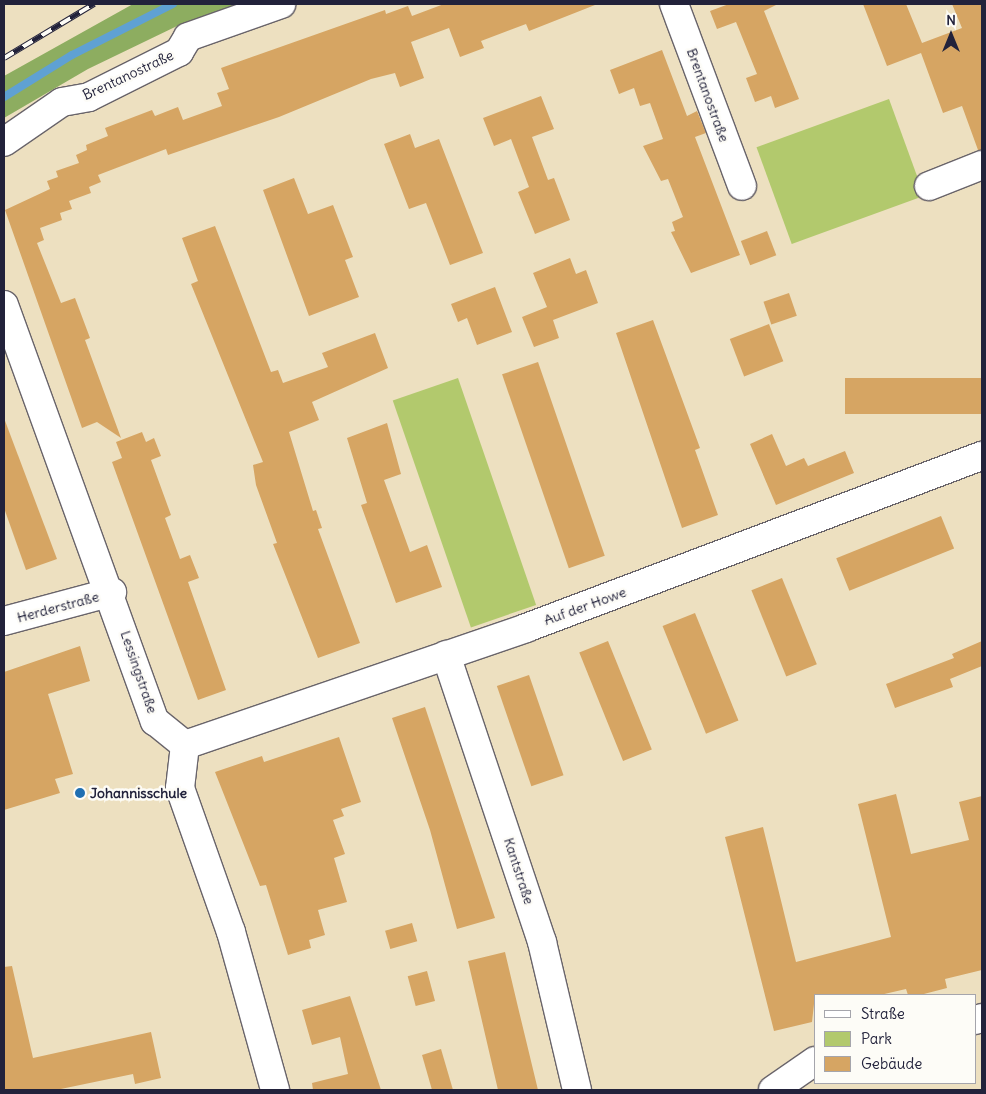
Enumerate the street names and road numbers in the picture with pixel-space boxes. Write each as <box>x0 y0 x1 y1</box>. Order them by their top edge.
street label: Brentanostraße <box>683 46 733 144</box>
street label: Brentanostraße <box>80 47 176 103</box>
street label: Auf der Howe <box>542 583 628 629</box>
street label: Herderstraße <box>15 588 101 626</box>
street label: Lessingstraße <box>117 628 161 716</box>
street label: Kantstraße <box>500 836 538 906</box>

